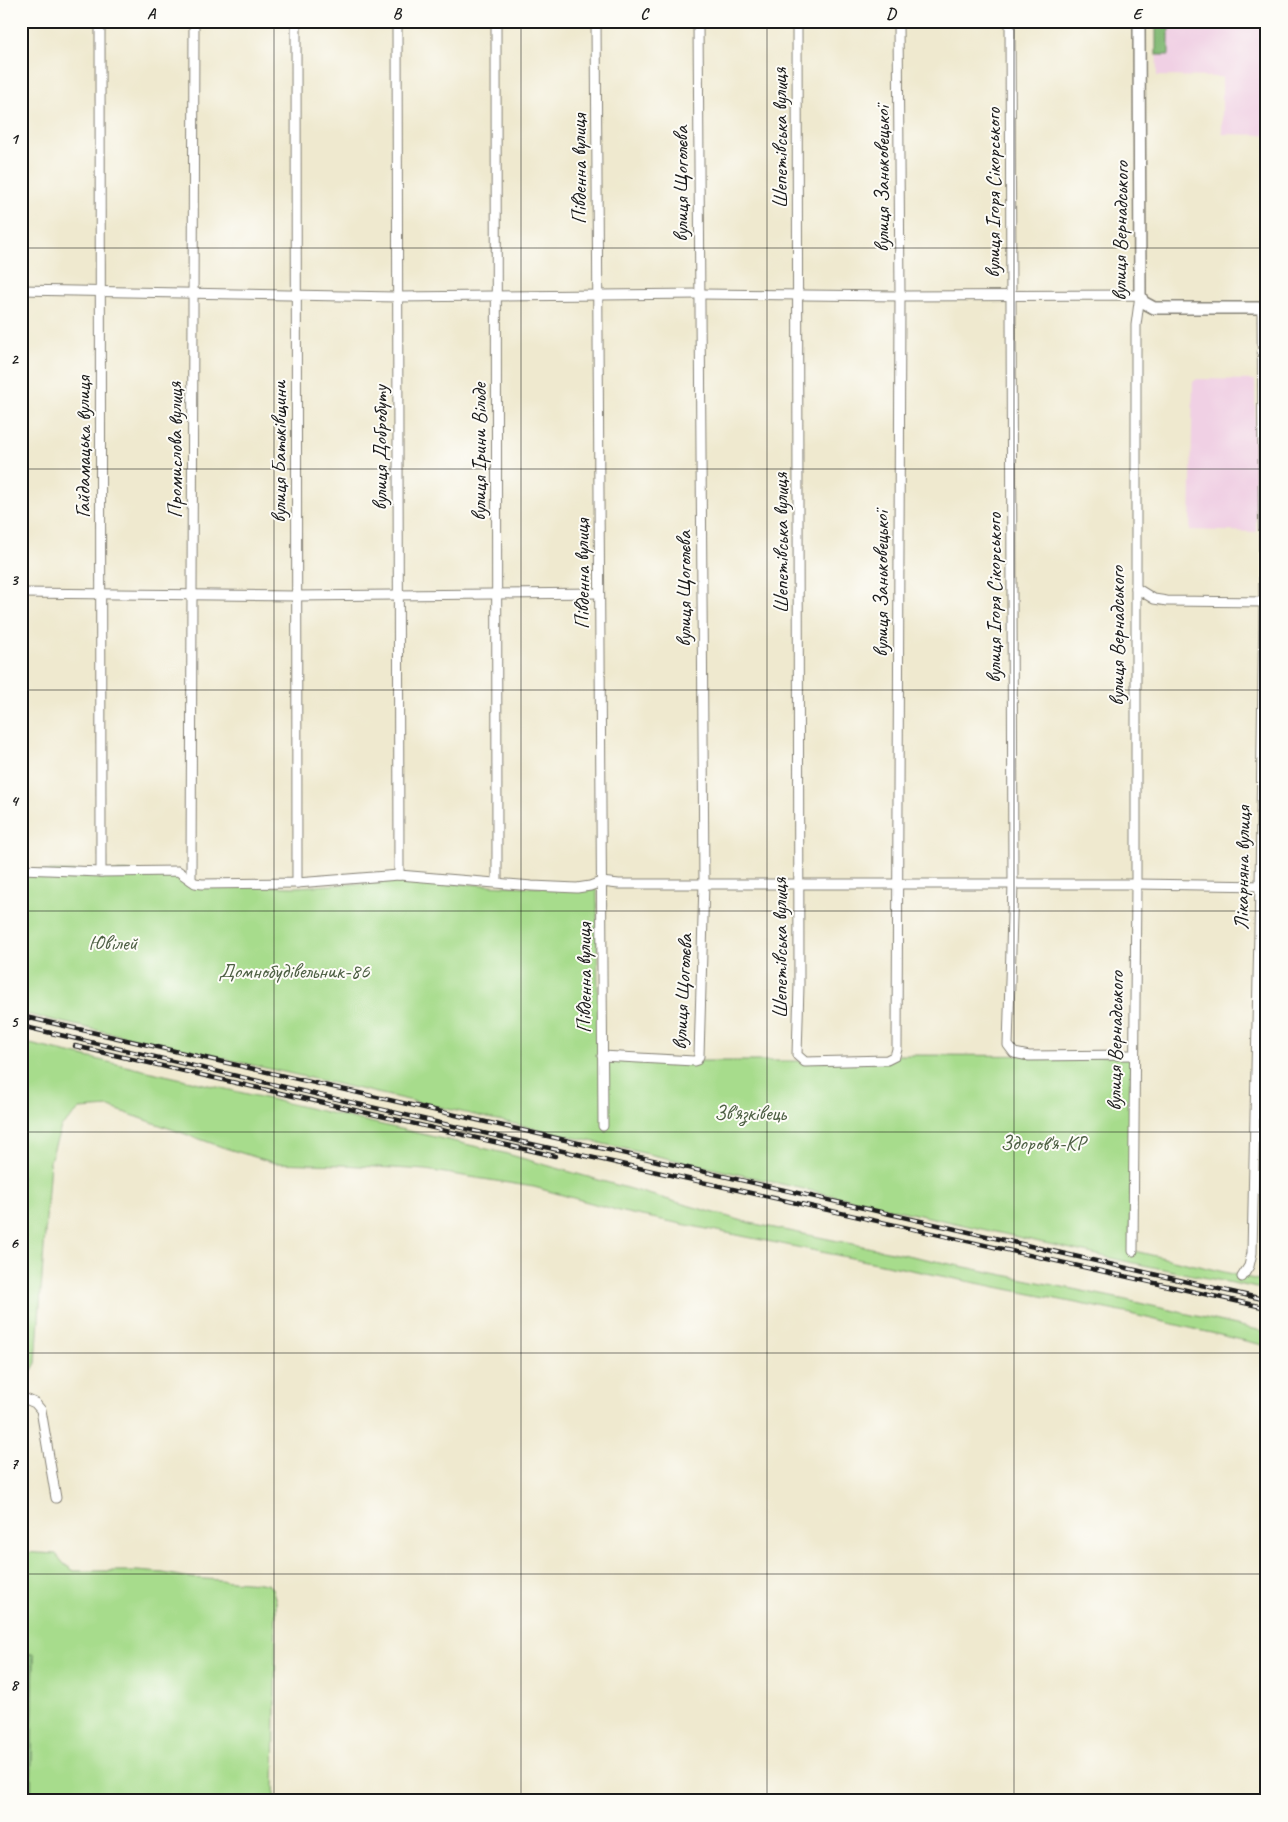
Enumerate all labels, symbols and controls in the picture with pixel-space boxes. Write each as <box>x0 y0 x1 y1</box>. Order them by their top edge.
text: A <box>147 4 157 24</box>
text: B <box>393 4 403 24</box>
text: C <box>640 4 650 24</box>
text: D <box>886 4 897 24</box>
text: E <box>1133 4 1144 24</box>
street label: Шепетівська вулиця <box>767 66 793 208</box>
street label: вулиця Заньковецької <box>869 102 895 252</box>
street label: вулиця Ігоря Сікорського <box>980 106 1006 278</box>
street label: Південна вулиця <box>566 112 592 224</box>
street label: вулиця Щоголєва <box>668 124 694 242</box>
text: 1 <box>10 129 19 149</box>
street label: вулиця Вернадського <box>1106 159 1134 301</box>
text: 2 <box>10 349 19 369</box>
street label: Гайдамацька вулиця <box>70 374 96 518</box>
street label: вулиця Батьківщини <box>266 379 292 523</box>
street label: Промислова вулиця <box>162 380 188 518</box>
street label: вулиця Ірини Вільде <box>466 381 492 521</box>
street label: вулиця Добробуту <box>367 384 393 511</box>
street label: Шепетівська вулиця <box>768 471 794 613</box>
street label: вулиця Заньковецької <box>868 507 894 657</box>
street label: вулиця Ігоря Сікорського <box>981 511 1007 683</box>
street label: Південна вулиця <box>569 517 595 629</box>
street label: вулиця Щоголєва <box>671 529 697 647</box>
street label: вулиця Вернадського <box>1104 564 1130 706</box>
text: 3 <box>10 570 19 590</box>
text: 4 <box>10 791 19 811</box>
street label: Лікарняна вулиця <box>1228 804 1256 930</box>
street label: Шепетівська вулиця <box>767 876 793 1018</box>
street label: Південна вулиця <box>571 921 597 1033</box>
park label: Ювілей <box>89 930 139 956</box>
street label: вулиця Щоголєва <box>666 932 698 1051</box>
park label: Домнобудівельник-86 <box>218 958 370 984</box>
street label: вулиця Вернадського <box>1101 969 1129 1111</box>
text: 5 <box>11 1012 20 1032</box>
park label: Зв'язківець <box>714 1100 788 1127</box>
park label: Здоров'я-КР <box>1000 1130 1089 1156</box>
text: 6 <box>10 1233 19 1253</box>
text: 7 <box>10 1454 19 1474</box>
text: 8 <box>10 1675 19 1695</box>

